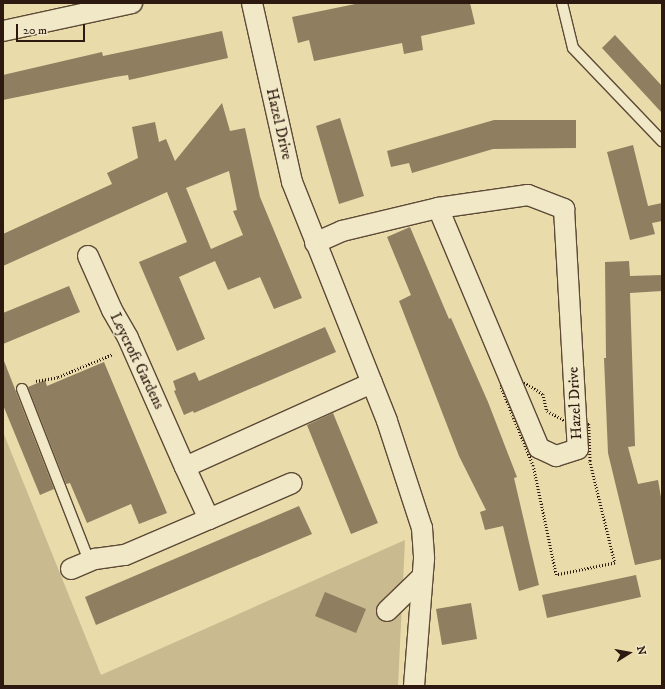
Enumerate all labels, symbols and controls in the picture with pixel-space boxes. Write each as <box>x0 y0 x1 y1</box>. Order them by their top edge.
scale bar <box>18 16 87 42</box>
text: 20 m <box>23 23 47 38</box>
street label: Hazel Drive <box>262 87 296 161</box>
street label: Leycroft Gardens <box>106 310 168 412</box>
street label: Hazel Drive <box>564 366 586 440</box>
north arrow <box>609 633 649 673</box>
text: N <box>633 645 649 656</box>

